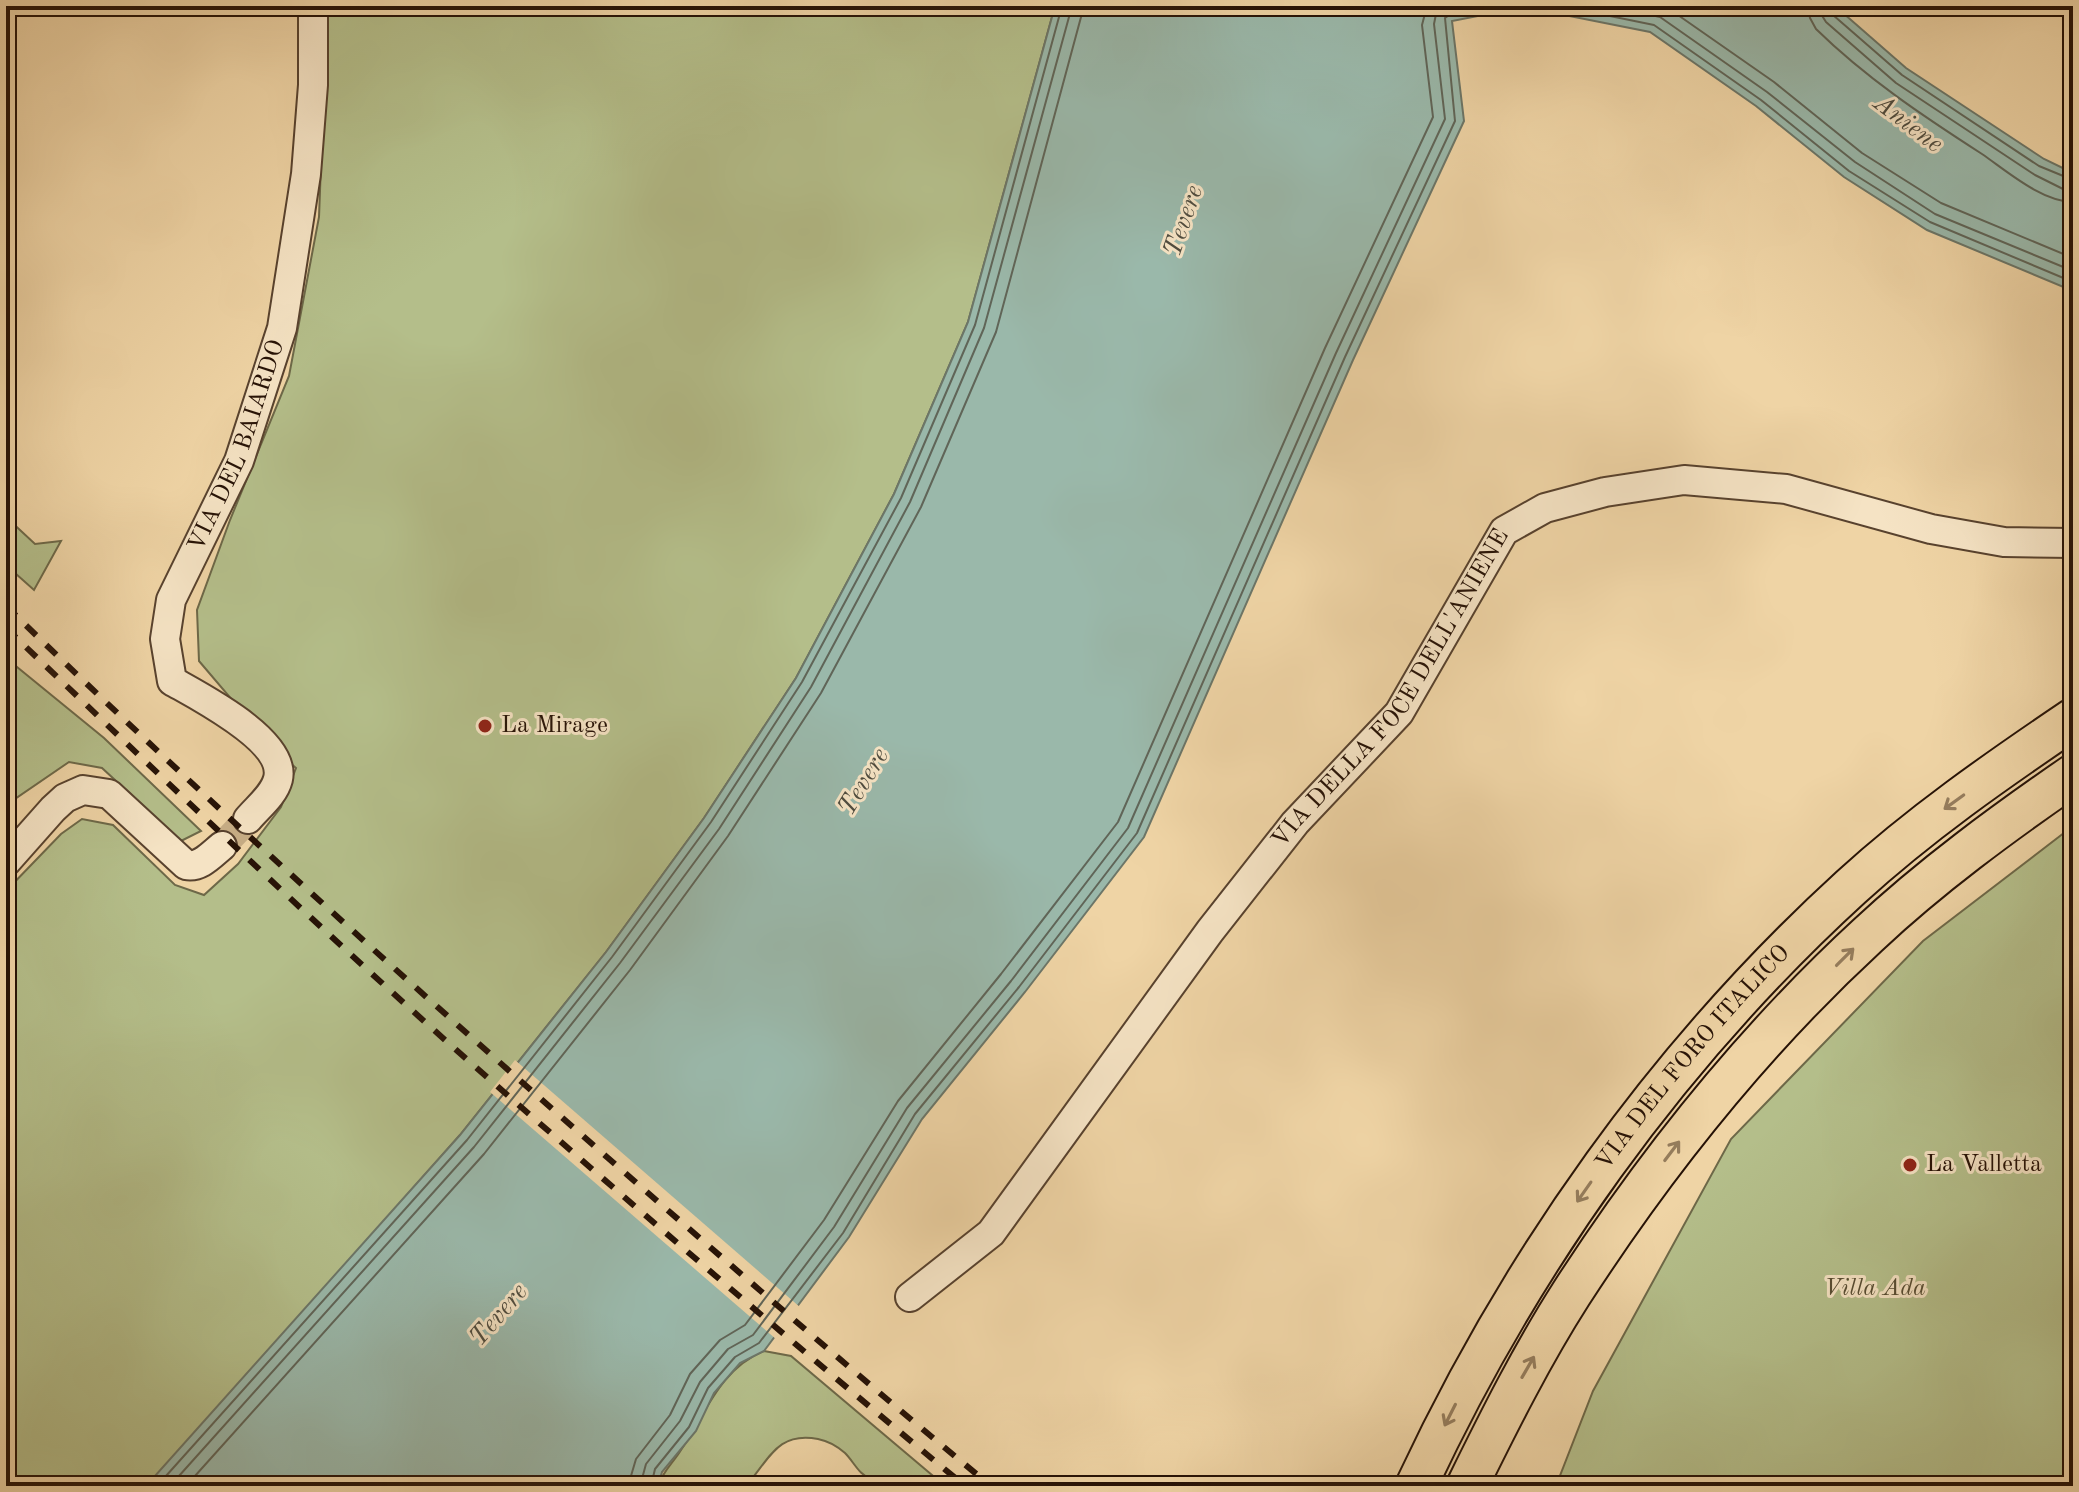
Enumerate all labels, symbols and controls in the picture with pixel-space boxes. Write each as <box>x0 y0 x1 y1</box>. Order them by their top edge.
water label: Aniene <box>1867 89 1947 158</box>
water label: Tevere <box>1160 182 1208 260</box>
street label: VIA DEL BAIARDO <box>185 337 289 556</box>
street label: VIA DELLA FOCE DELL'ANIENE <box>1268 526 1514 853</box>
place label: La Mirage <box>501 714 608 738</box>
marker: La Mirage <box>476 717 494 735</box>
water label: Tevere <box>834 744 894 820</box>
one-way arrow <box>1944 794 1966 811</box>
street label: VIA DEL FORO ITALICO <box>1592 941 1795 1175</box>
one-way arrow <box>1836 947 1855 967</box>
one-way arrow <box>1664 1140 1681 1162</box>
place label: La Valletta <box>1926 1153 2042 1177</box>
marker: La Valletta <box>1901 1156 1919 1174</box>
one-way arrow <box>1576 1181 1592 1203</box>
park label: Villa Ada <box>1824 1277 1926 1301</box>
water label: Tevere <box>465 1279 533 1351</box>
one-way arrow <box>1520 1356 1536 1379</box>
one-way arrow <box>1441 1402 1457 1426</box>

